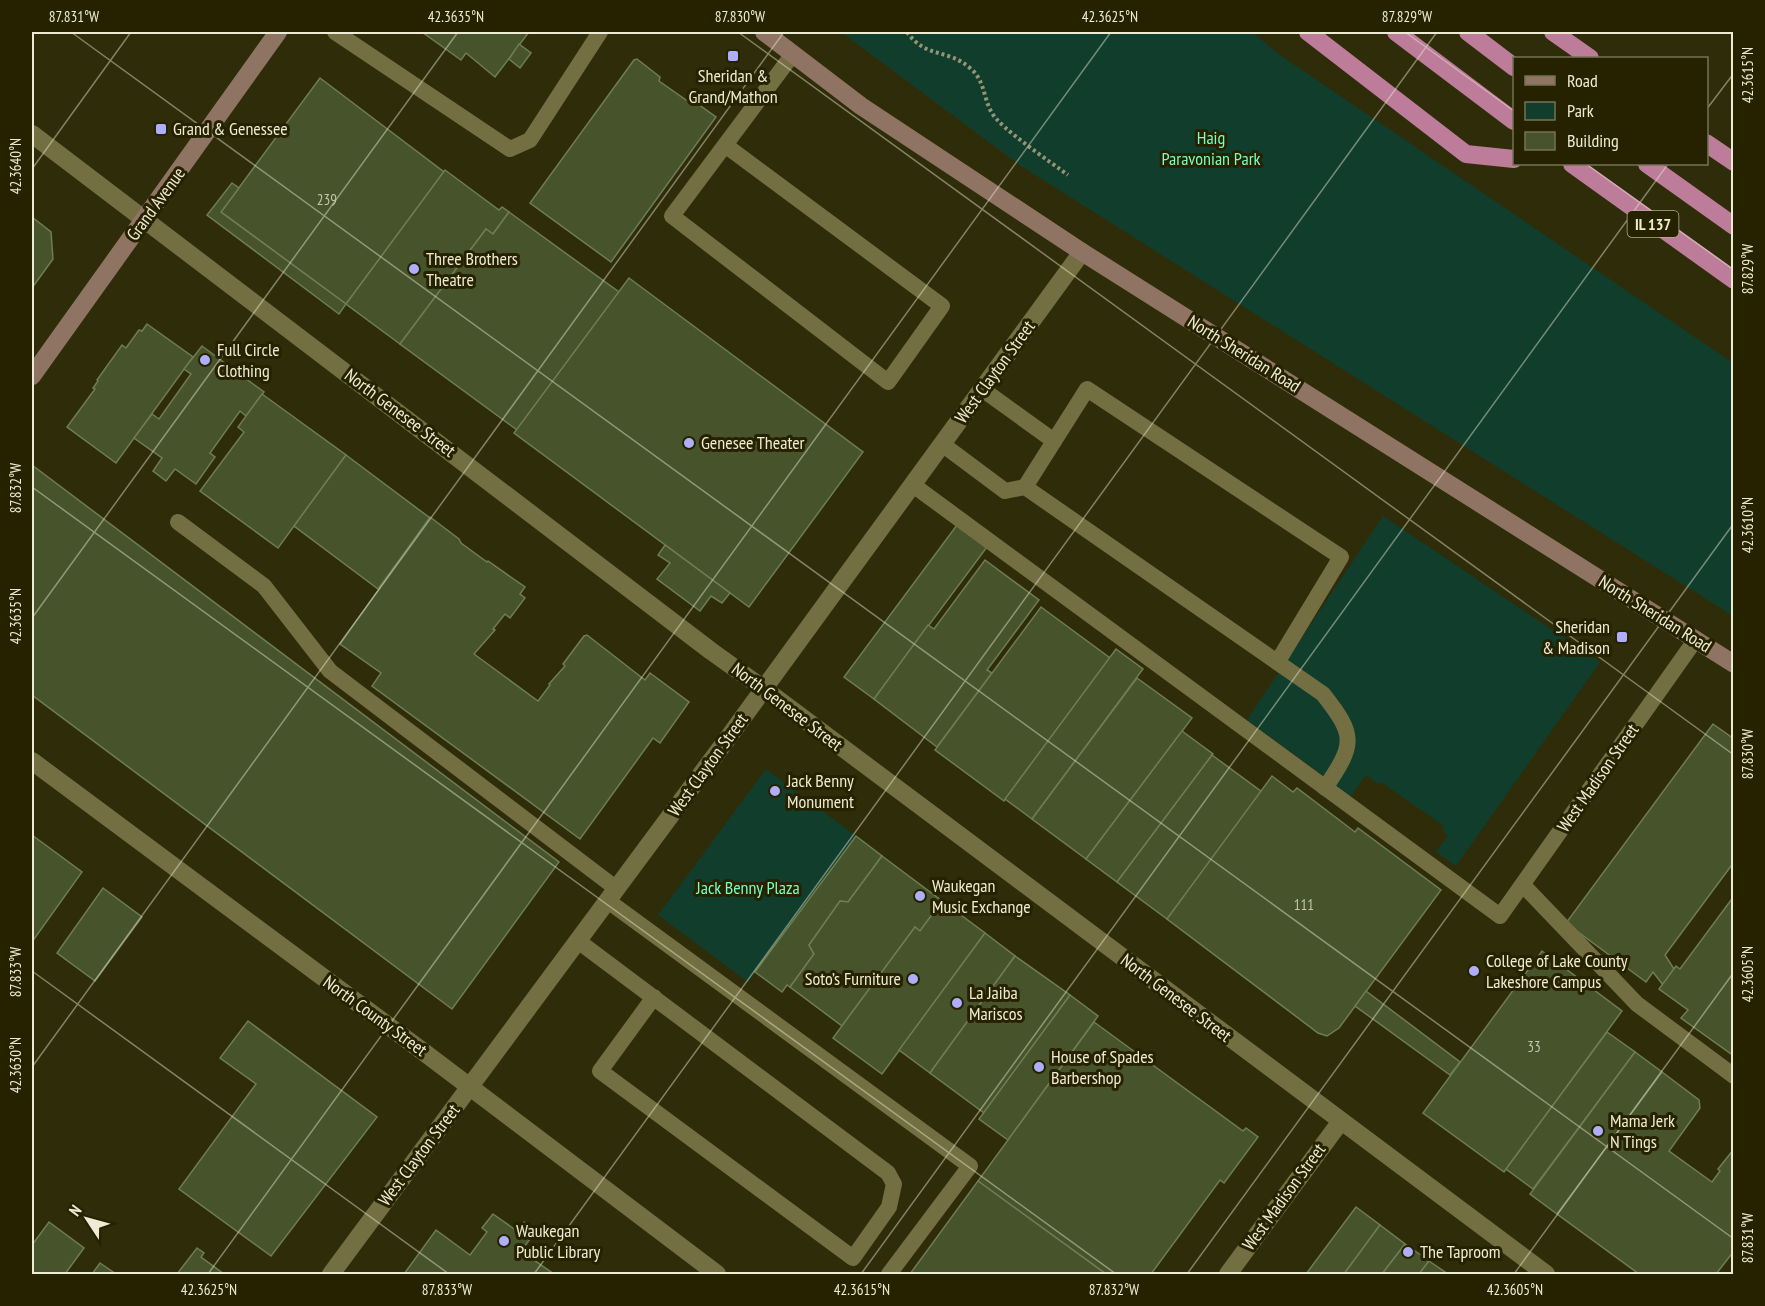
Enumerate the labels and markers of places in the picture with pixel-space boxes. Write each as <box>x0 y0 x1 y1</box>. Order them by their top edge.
marker: Sheridan & Grand/Mathon <box>726 49 740 63</box>
place label: Sheridan & Grand/Mathon <box>688 64 778 108</box>
place label: Grand & Genessee <box>173 117 288 140</box>
marker: Grand & Genessee <box>154 122 168 136</box>
place label: Three Brothers Theatre <box>426 247 518 291</box>
marker: Three Brothers Theatre <box>407 262 421 276</box>
place label: Full Circle Clothing <box>217 338 280 382</box>
marker: Full Circle Clothing <box>198 353 212 367</box>
place label: Genesee Theater <box>701 431 805 454</box>
marker: Genesee Theater <box>682 436 696 450</box>
place label: Sheridan & Madison <box>1542 615 1610 659</box>
marker: Sheridan & Madison <box>1615 630 1629 644</box>
place label: Jack Benny Monument <box>786 769 854 813</box>
marker: Jack Benny Monument <box>768 784 782 798</box>
place label: Waukegan Music Exchange <box>932 874 1031 918</box>
marker: Waukegan Music Exchange <box>913 889 927 903</box>
place label: College of Lake County Lakeshore Campus <box>1486 949 1628 993</box>
marker: College of Lake County Lakeshore Campus <box>1467 964 1481 978</box>
place label: Soto’s Furniture <box>805 967 901 990</box>
marker: Soto’s Furniture <box>906 972 920 986</box>
place label: La Jaiba Mariscos <box>969 981 1023 1025</box>
marker: La Jaiba Mariscos <box>950 996 964 1010</box>
place label: House of Spades Barbershop <box>1051 1045 1154 1089</box>
marker: House of Spades Barbershop <box>1032 1060 1046 1074</box>
place label: Mama Jerk N Tings <box>1610 1109 1675 1153</box>
marker: Mama Jerk N Tings <box>1591 1124 1605 1138</box>
place label: Waukegan Public Library <box>516 1219 600 1263</box>
marker: Waukegan Public Library <box>497 1234 511 1248</box>
place label: The Taproom <box>1420 1240 1501 1263</box>
marker: The Taproom <box>1401 1245 1415 1259</box>

